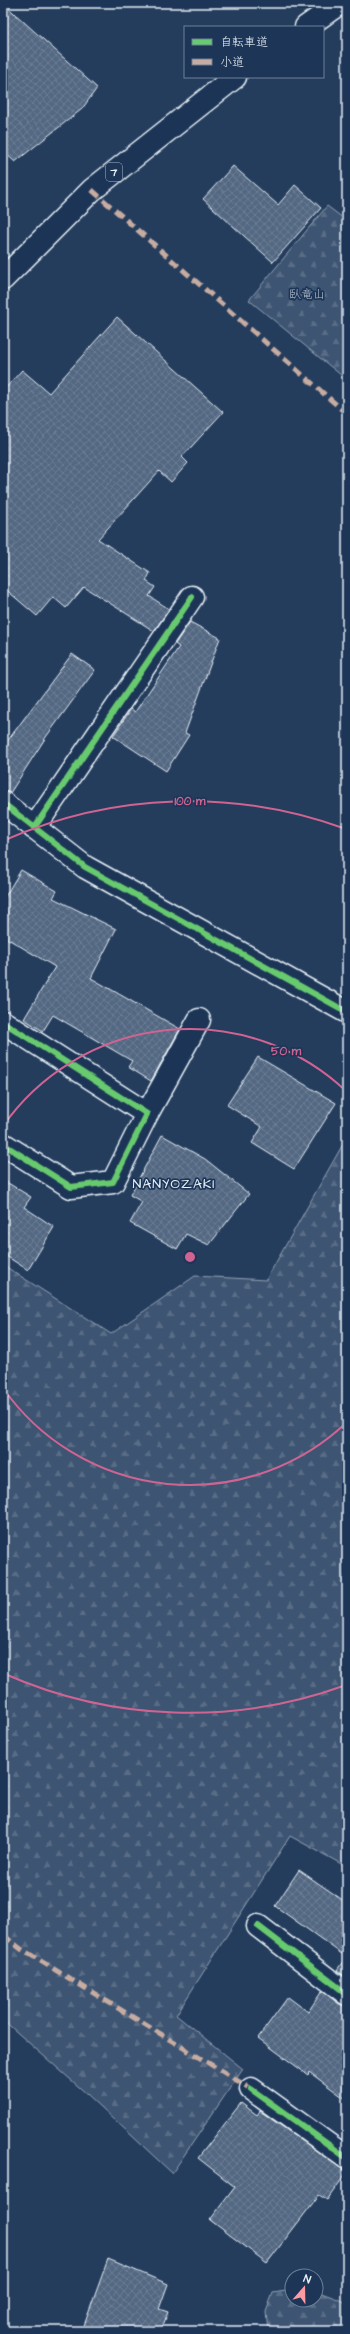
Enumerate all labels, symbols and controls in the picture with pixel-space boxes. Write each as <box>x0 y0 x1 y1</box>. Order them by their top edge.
legend <box>184 26 324 78</box>
text: 自転車道 <box>220 34 268 51</box>
text: 小道 <box>220 54 244 71</box>
road number: 7 <box>106 163 122 181</box>
park label: 臥竜山 <box>289 286 325 303</box>
text: 100 m <box>175 793 206 810</box>
text: 50 m <box>271 1043 302 1060</box>
district label: NANYOZAKI <box>133 1174 215 1194</box>
centre of rings <box>183 1250 197 1264</box>
north arrow <box>284 2268 324 2308</box>
text: N <box>301 2271 313 2287</box>

